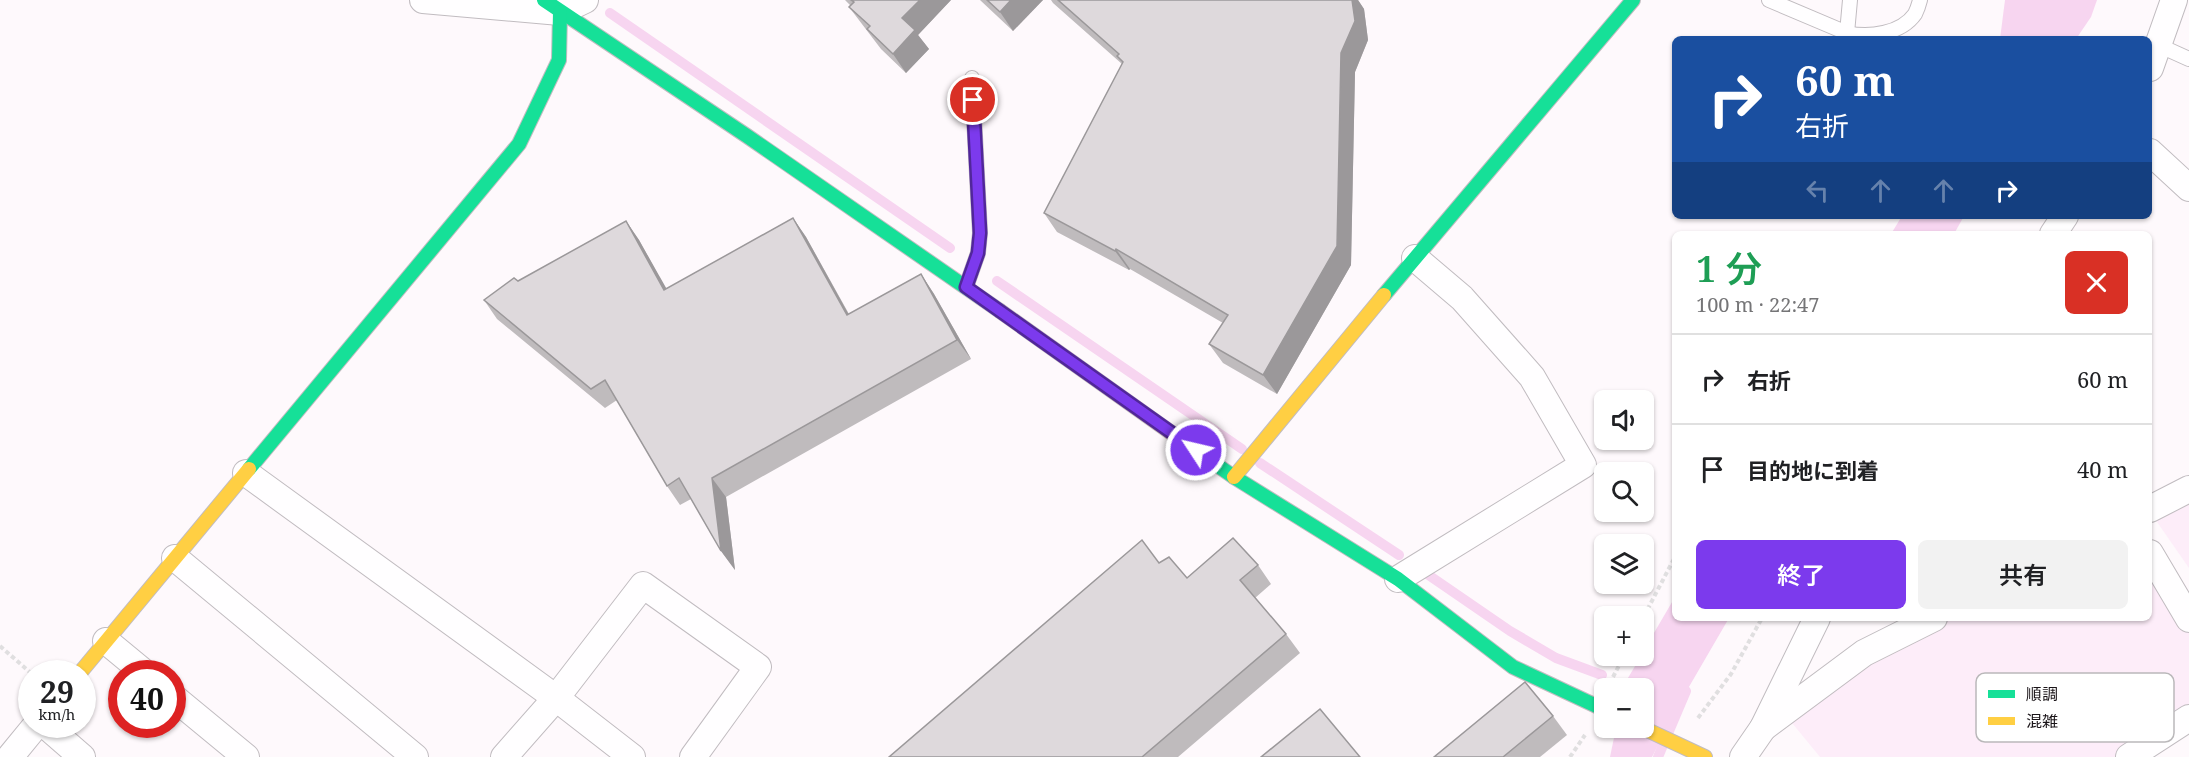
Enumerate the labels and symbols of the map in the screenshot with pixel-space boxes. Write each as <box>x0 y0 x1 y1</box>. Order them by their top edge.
pin <box>947 74 998 125</box>
position arrow <box>1164 418 1228 482</box>
speed limit sign: 40 <box>108 660 186 738</box>
legend <box>1976 673 2174 742</box>
text: 順調 <box>2026 683 2058 705</box>
text: 混雑 <box>2026 710 2058 732</box>

